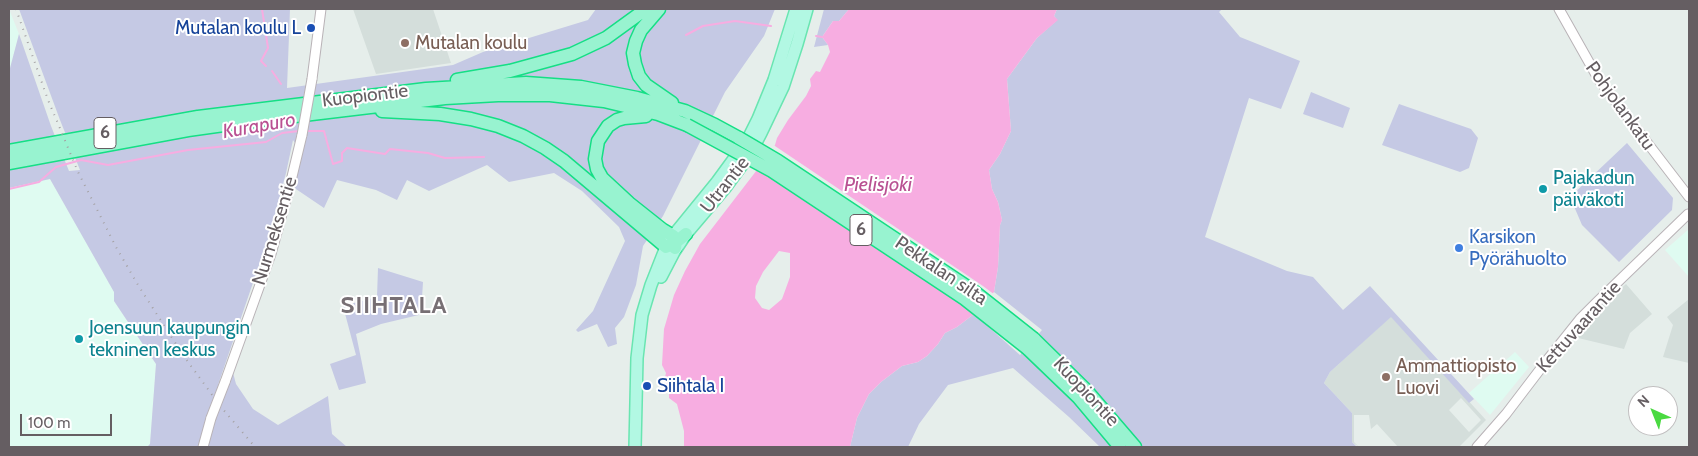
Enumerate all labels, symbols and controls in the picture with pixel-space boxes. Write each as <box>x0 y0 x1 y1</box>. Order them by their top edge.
place label: Mutalan koulu L <box>175 17 301 39</box>
marker: Mutalan koulu L <box>305 22 317 34</box>
place label: Mutalan koulu <box>415 32 527 54</box>
marker: Mutalan koulu <box>399 37 411 49</box>
street label: Pohjolankatu <box>1580 57 1660 155</box>
street label: Kuopiontie <box>321 79 409 113</box>
water label: Kurapuro <box>221 108 297 144</box>
road number: 6 <box>94 118 116 148</box>
street label: Utrantie <box>696 152 754 218</box>
place label: Pajakadun päiväkoti <box>1553 167 1635 211</box>
water label: Pielisjoki <box>844 173 912 197</box>
street label: Nurmeksentie <box>248 174 302 288</box>
marker: Pajakadun päiväkoti <box>1537 183 1549 195</box>
road number: 6 <box>850 214 872 246</box>
place label: Karsikon Pyörähuolto <box>1469 226 1567 270</box>
street label: Pekkalan silta <box>890 232 992 310</box>
marker: Karsikon Pyörähuolto <box>1453 242 1465 254</box>
street label: Kettuvaarantie <box>1532 276 1626 378</box>
district label: SIIHTALA <box>340 292 448 320</box>
place label: Joensuun kaupungin tekninen keskus <box>89 317 250 361</box>
marker: Joensuun kaupungin tekninen keskus <box>73 333 85 345</box>
street label: Kuopiontie <box>1048 353 1124 431</box>
place label: Ammattiopisto Luovi <box>1396 355 1516 399</box>
marker: Ammattiopisto Luovi <box>1380 371 1392 383</box>
place label: Siihtala I <box>657 375 724 397</box>
marker: Siihtala I <box>641 380 653 392</box>
north arrow <box>1628 386 1678 436</box>
text: N <box>1633 391 1653 411</box>
scale bar <box>22 404 115 436</box>
text: 100 m <box>28 414 70 432</box>

